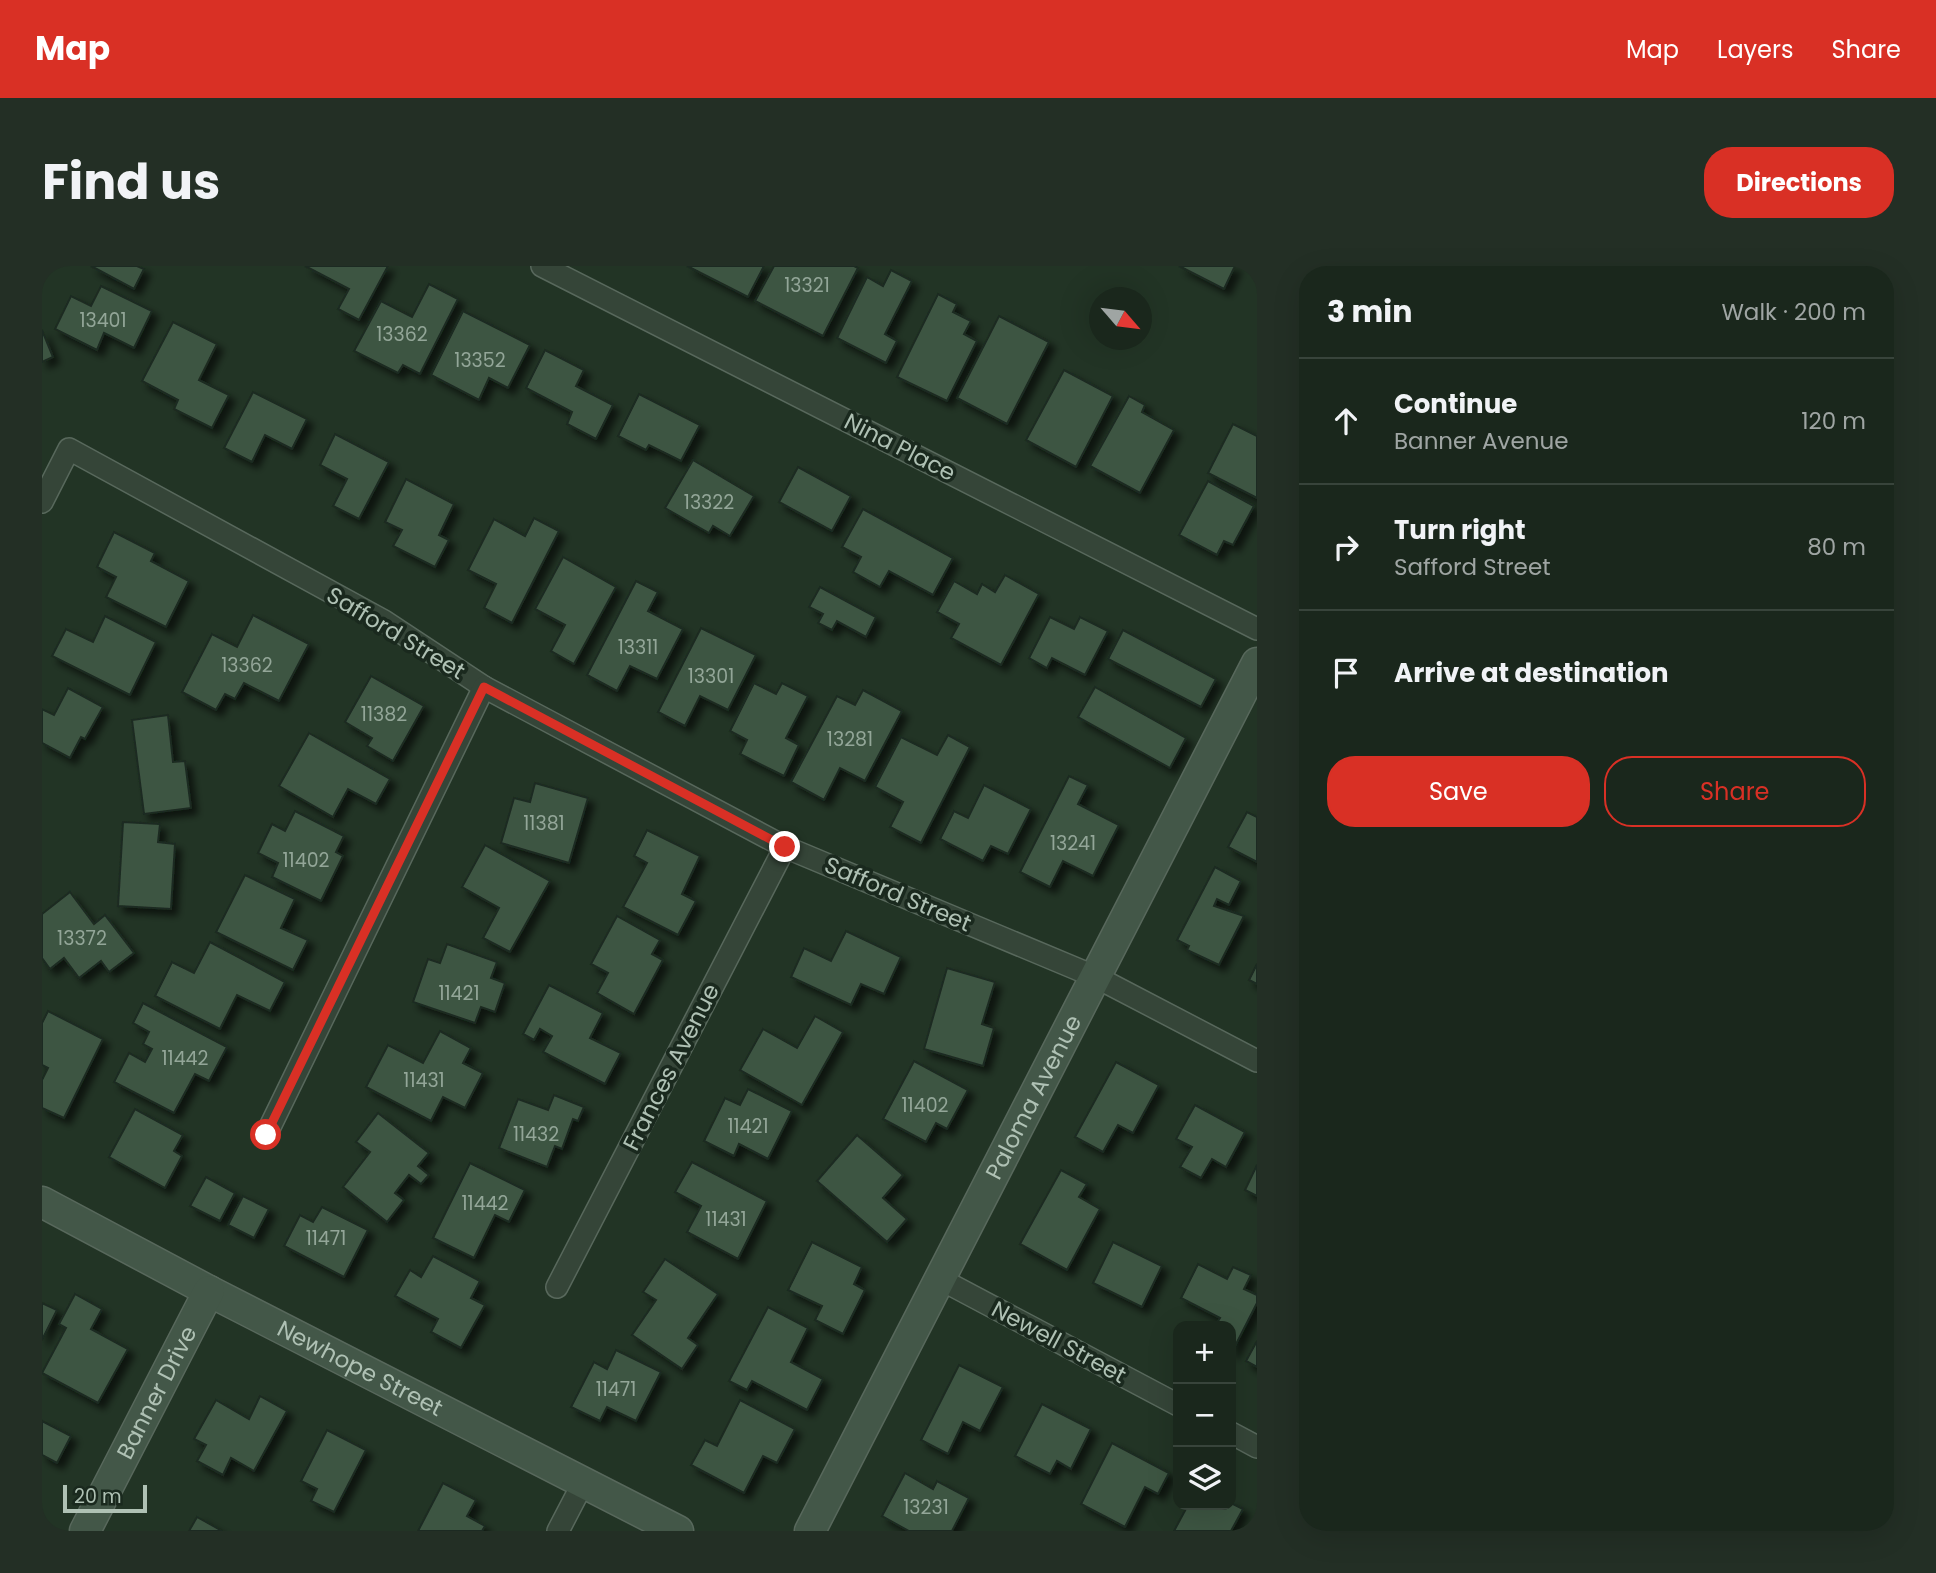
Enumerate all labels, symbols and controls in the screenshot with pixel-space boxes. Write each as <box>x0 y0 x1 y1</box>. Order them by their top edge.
text: Map <box>35 25 110 72</box>
text: Map <box>1626 33 1679 66</box>
text: Layers <box>1717 33 1793 66</box>
text: Share <box>1831 33 1901 66</box>
button: Directions <box>1704 147 1894 218</box>
text: Find us <box>42 148 220 216</box>
house number: 13321 <box>784 272 830 299</box>
north arrow <box>1089 287 1152 350</box>
text: 3 min <box>1327 290 1412 333</box>
text: Walk · 200 m <box>1721 296 1866 328</box>
house number: 13401 <box>79 307 127 334</box>
house number: 13362 <box>376 321 428 348</box>
house number: 13352 <box>454 347 506 374</box>
text: Continue <box>1394 386 1517 422</box>
icon: ahead <box>1327 402 1365 440</box>
street label: Nina Place <box>839 405 961 489</box>
text: 120 m <box>1801 405 1866 437</box>
text: Banner Avenue <box>1394 425 1568 457</box>
house number: 13322 <box>684 489 734 516</box>
text: Turn right <box>1394 512 1526 548</box>
icon: right <box>1327 528 1365 566</box>
text: 80 m <box>1807 531 1866 563</box>
text: Safford Street <box>1394 551 1551 583</box>
street label: Safford Street <box>321 579 471 687</box>
house number: 13311 <box>618 634 658 661</box>
house number: 13362 <box>221 652 273 679</box>
icon: arrive <box>1327 654 1365 692</box>
text: Arrive at destination <box>1394 655 1669 691</box>
house number: 13301 <box>688 663 734 690</box>
house number: 11382 <box>361 701 407 728</box>
house number: 13281 <box>827 726 873 753</box>
button: Save <box>1327 756 1590 827</box>
button: Share <box>1604 756 1866 827</box>
house number: 11381 <box>523 810 565 837</box>
house number: 13241 <box>1050 830 1096 857</box>
route end <box>769 831 800 862</box>
house number: 11402 <box>283 847 330 874</box>
street label: Safford Street <box>820 849 976 939</box>
house number: 13372 <box>57 925 107 952</box>
street label: Frances Avenue <box>615 978 727 1156</box>
house number: 11421 <box>438 980 480 1007</box>
street label: Paloma Avenue <box>978 1009 1089 1185</box>
house number: 11442 <box>162 1045 209 1072</box>
house number: 11431 <box>403 1067 445 1094</box>
house number: 11402 <box>902 1092 949 1119</box>
house number: 11421 <box>727 1113 769 1140</box>
route start <box>250 1119 281 1150</box>
house number: 11432 <box>513 1121 559 1148</box>
house number: 11442 <box>462 1190 509 1217</box>
house number: 11431 <box>705 1206 747 1233</box>
house number: 11471 <box>306 1225 346 1252</box>
street label: Newell Street <box>986 1293 1132 1391</box>
street label: Newhope Street <box>272 1313 448 1424</box>
street label: Banner Drive <box>109 1320 204 1465</box>
map controls <box>1173 1321 1236 1510</box>
button: + <box>1173 1321 1236 1384</box>
house number: 11471 <box>596 1376 636 1403</box>
button: − <box>1173 1384 1236 1447</box>
button: layers <box>1173 1447 1236 1510</box>
scale bar <box>63 1482 147 1514</box>
text: 20 m <box>74 1483 122 1510</box>
house number: 13231 <box>903 1494 949 1521</box>

